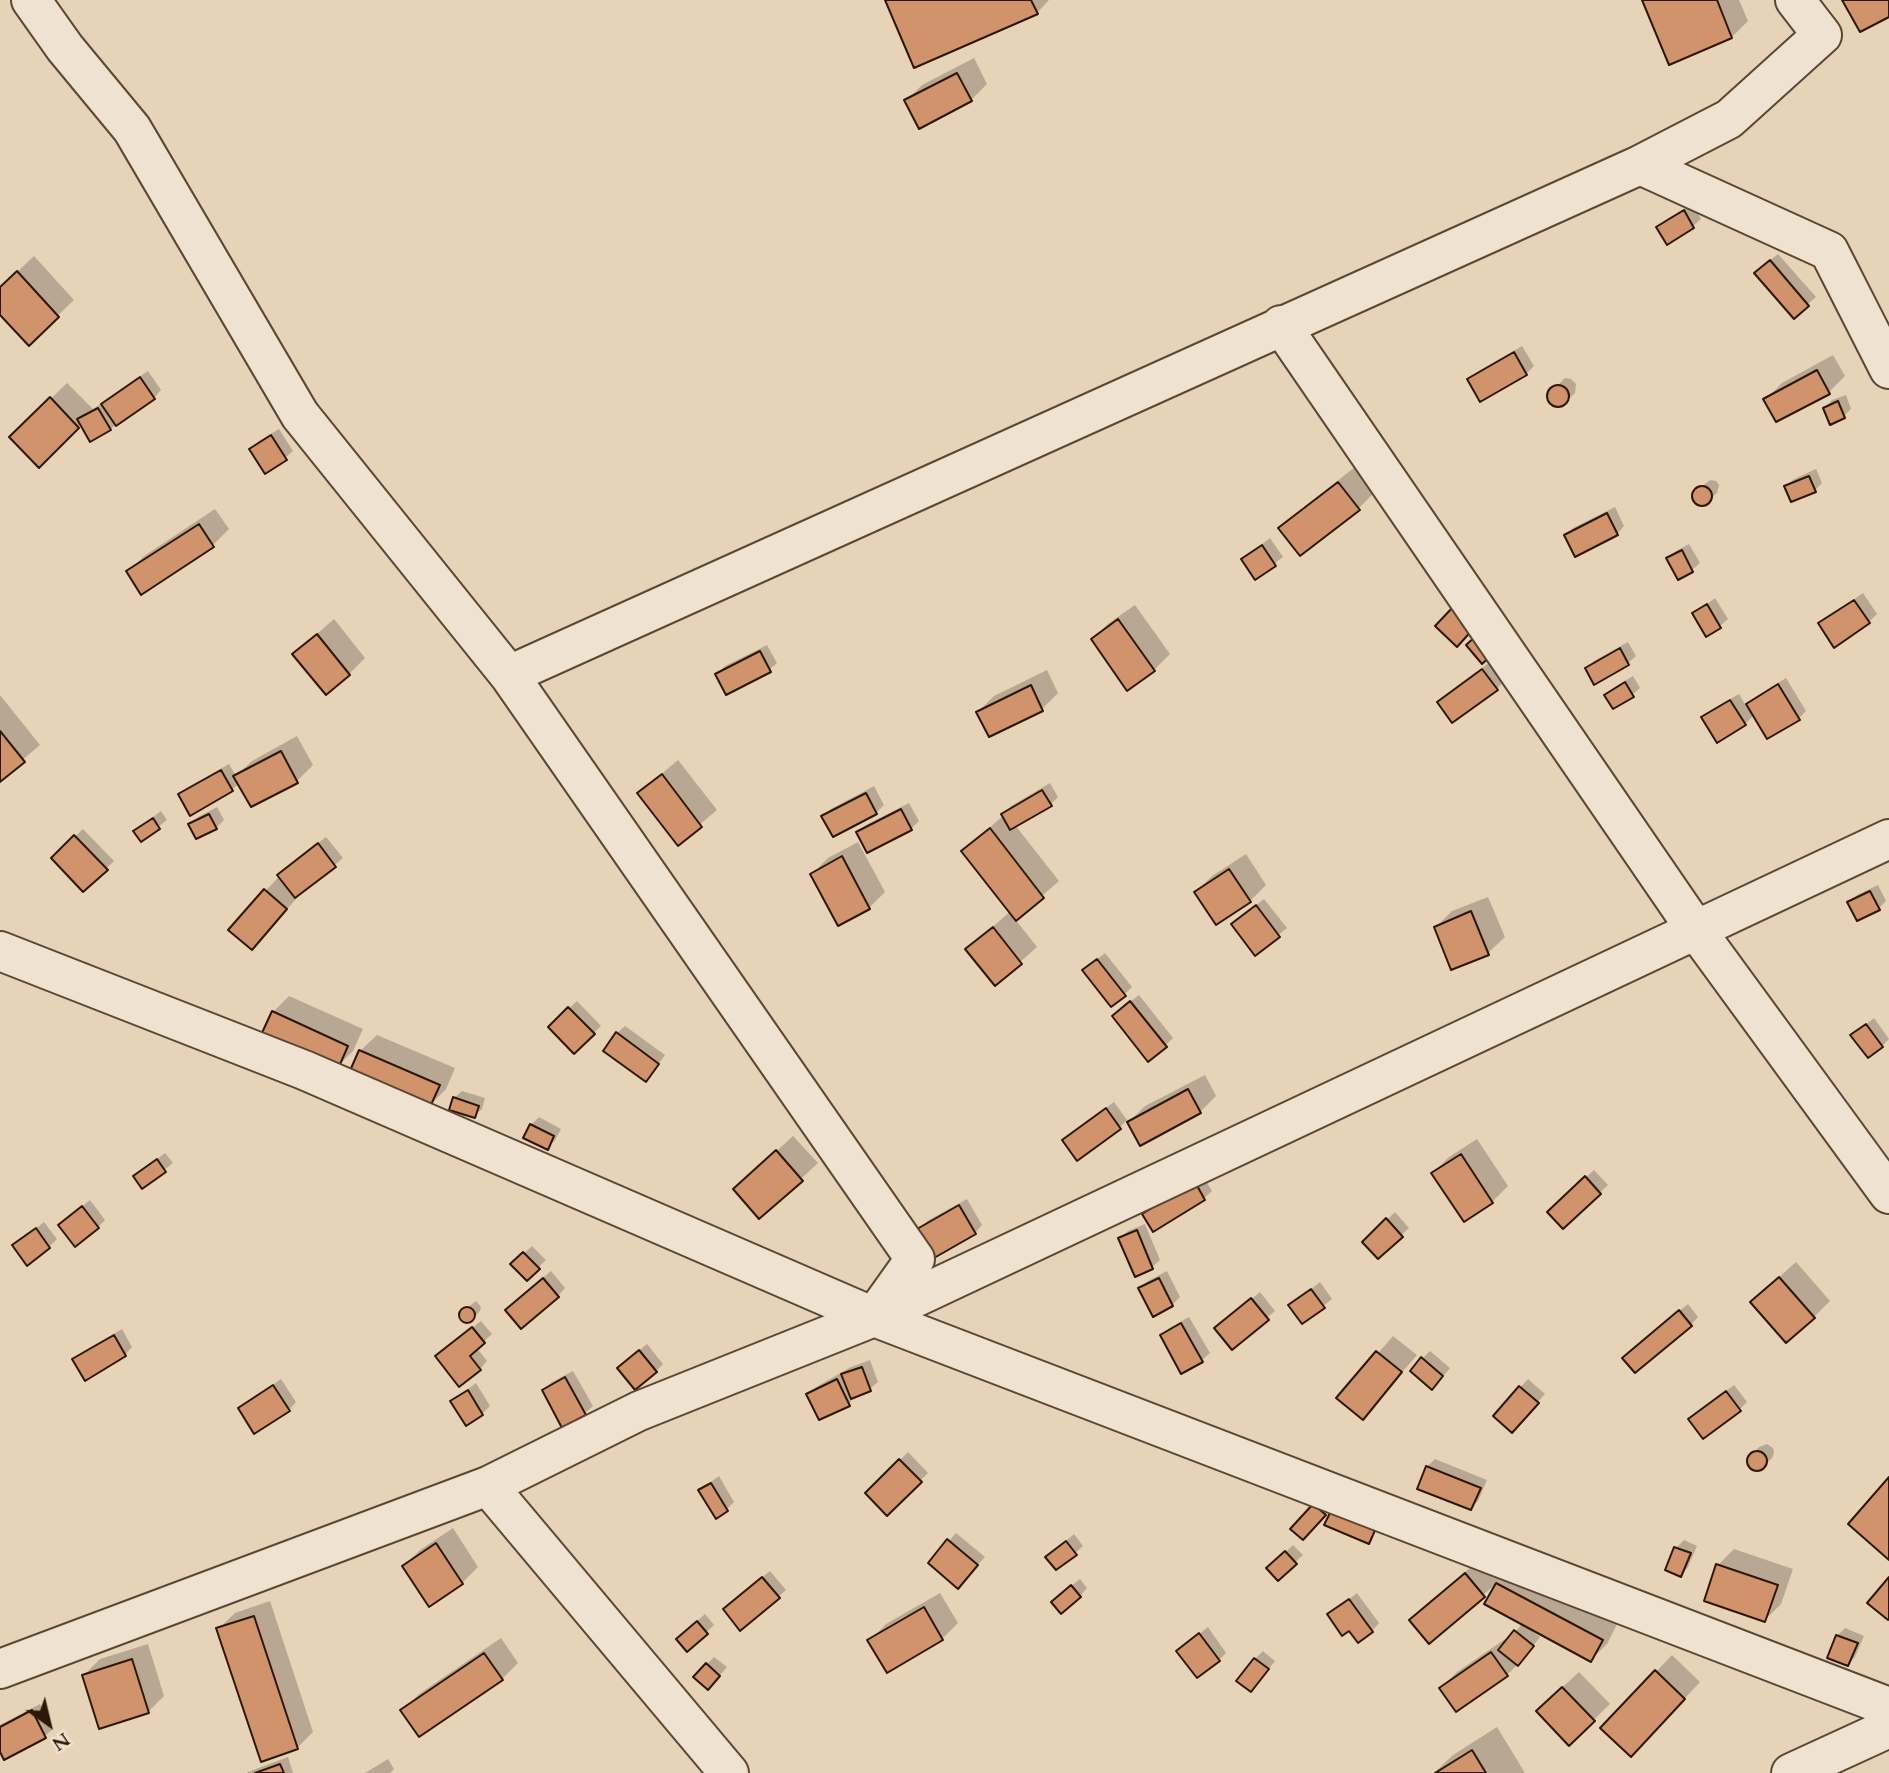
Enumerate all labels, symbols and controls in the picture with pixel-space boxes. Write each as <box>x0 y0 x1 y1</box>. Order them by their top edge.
north arrow <box>14 1689 84 1759</box>
text: N <box>47 1726 75 1757</box>

